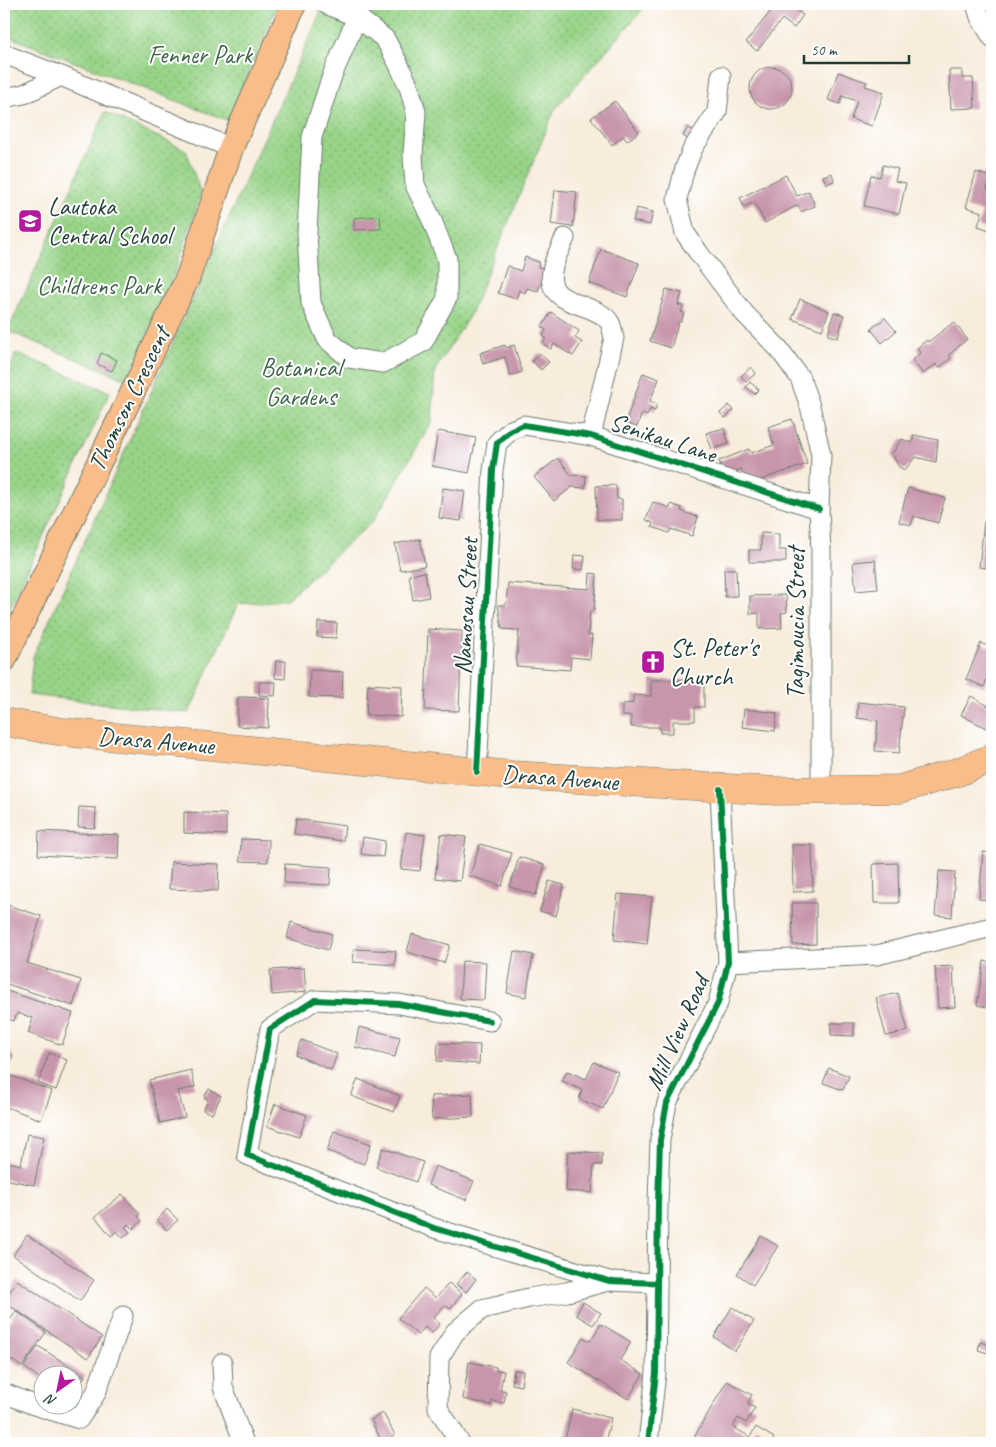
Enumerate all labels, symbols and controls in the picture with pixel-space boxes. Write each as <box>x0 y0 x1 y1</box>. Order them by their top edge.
scale bar <box>804 32 908 64</box>
park label: Fenner Park <box>148 39 254 71</box>
text: 50 m <box>811 41 838 60</box>
place label: Lautoka Central School <box>48 191 176 252</box>
school or university icon: Lautoka Central School <box>17 208 43 234</box>
park label: Childrens Park <box>37 270 163 302</box>
street label: Thomson Crescent <box>80 318 179 476</box>
park label: Botanical Gardens <box>261 352 346 413</box>
street label: Senikau Lane <box>606 406 722 471</box>
street label: Namosau Street <box>446 534 486 675</box>
street label: Tagimoucia Street <box>780 543 812 699</box>
place label: St. Peter's Church <box>670 632 760 693</box>
church icon: St. Peter's Church <box>640 649 666 675</box>
street label: Drasa Avenue <box>97 720 217 762</box>
street label: Drasa Avenue <box>501 758 621 798</box>
street label: Mill View Road <box>638 967 718 1095</box>
north arrow <box>32 1364 82 1414</box>
text: N <box>41 1390 59 1410</box>

